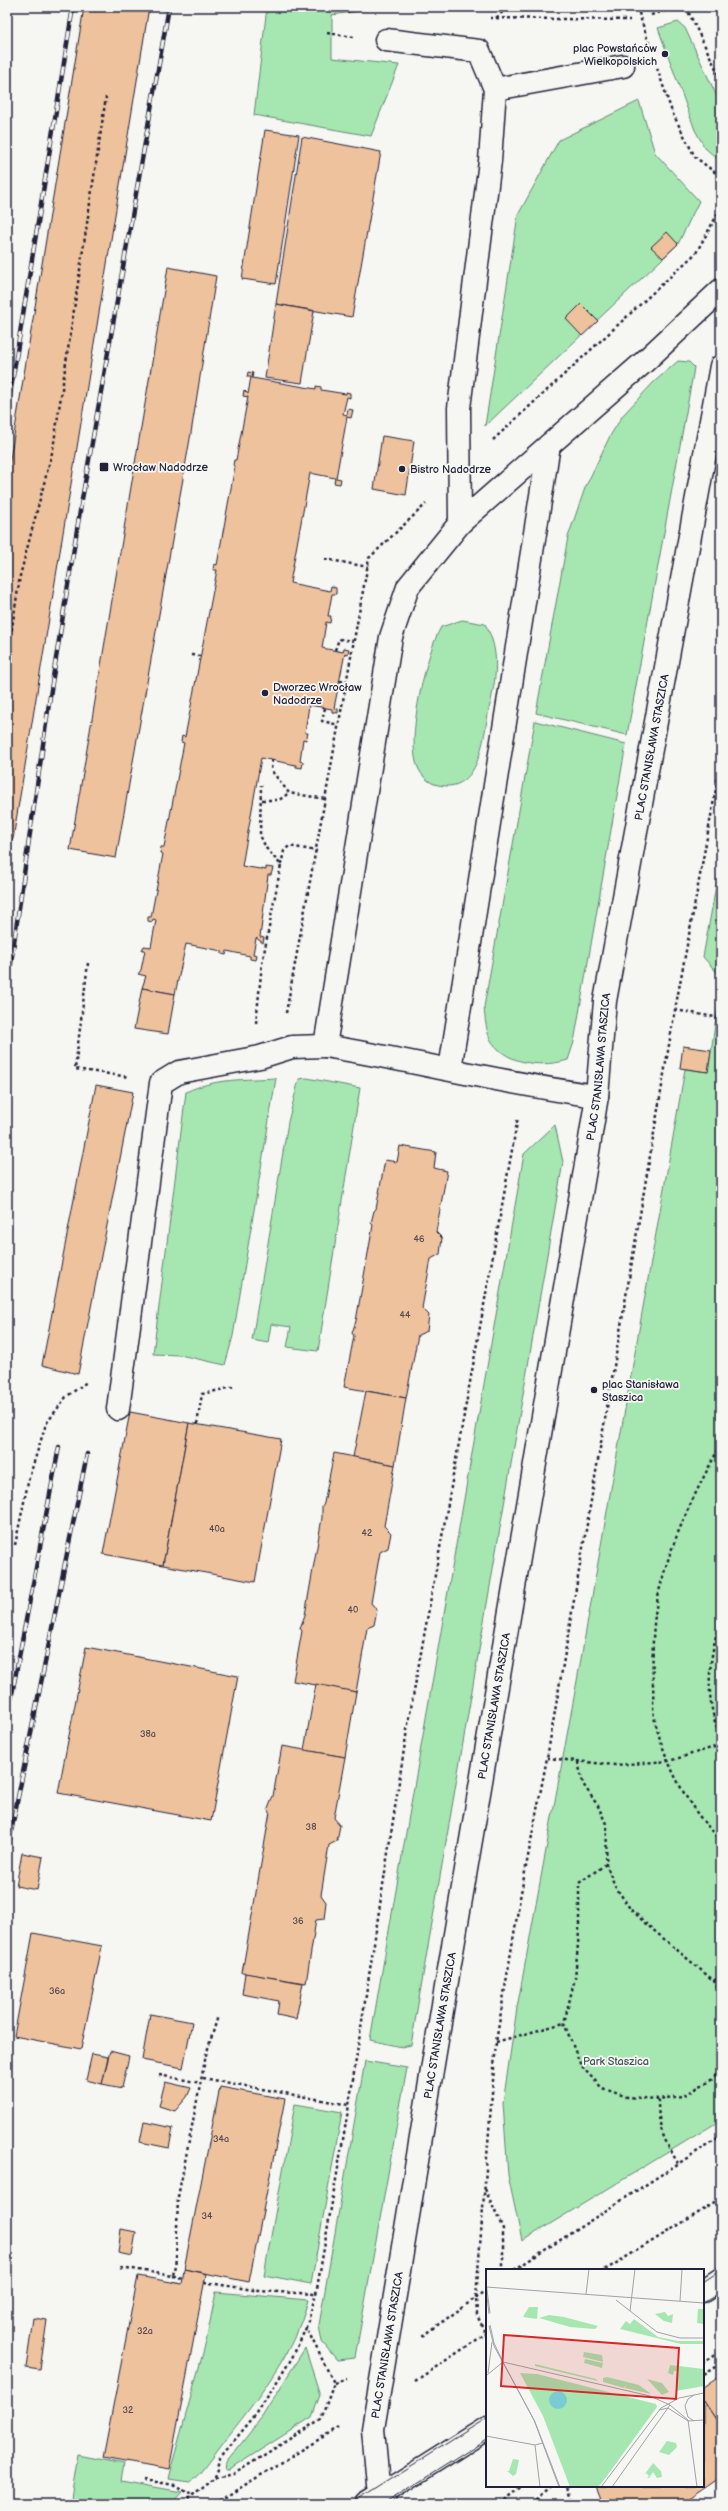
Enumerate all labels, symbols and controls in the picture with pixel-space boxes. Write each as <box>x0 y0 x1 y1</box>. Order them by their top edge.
place label: plac Powstańców Wielkopolskich <box>573 42 658 68</box>
marker: plac Powstańców Wielkopolskich <box>660 49 670 59</box>
marker: Wrocław Nadodrze <box>98 461 110 473</box>
place label: Wrocław Nadodrze <box>113 461 208 474</box>
place label: Bistro Nadodrze <box>410 463 492 476</box>
marker: Bistro Nadodrze <box>397 464 407 474</box>
street label: PLAC STANISŁAWA STASZICA <box>632 673 672 821</box>
place label: Dworzec Wrocław Nadodrze <box>273 681 362 707</box>
marker: Dworzec Wrocław Nadodrze <box>260 688 270 698</box>
street label: PLAC STANISŁAWA STASZICA <box>584 991 613 1141</box>
house number: 46 <box>414 1234 425 1245</box>
house number: 44 <box>400 1310 411 1321</box>
place label: plac Stanisława Staszica <box>602 1378 679 1404</box>
marker: plac Stanisława Staszica <box>589 1385 599 1395</box>
house number: 40a <box>209 1524 225 1535</box>
house number: 42 <box>362 1528 373 1539</box>
house number: 40 <box>348 1605 358 1616</box>
street label: PLAC STANISŁAWA STASZICA <box>475 1631 513 1780</box>
house number: 38a <box>140 1729 156 1740</box>
house number: 38 <box>306 1822 316 1833</box>
house number: 36 <box>292 1916 304 1927</box>
street label: PLAC STANISŁAWA STASZICA <box>421 1951 459 2100</box>
house number: 36a <box>49 1986 65 1997</box>
park label: Park Staszica <box>583 2055 649 2068</box>
house number: 34a <box>213 2134 229 2145</box>
house number: 34 <box>201 2211 213 2222</box>
inset map <box>486 2269 704 2487</box>
street label: PLAC STANISŁAWA STASZICA <box>369 2270 406 2419</box>
house number: 32a <box>137 2326 153 2337</box>
house number: 32 <box>123 2405 134 2416</box>

